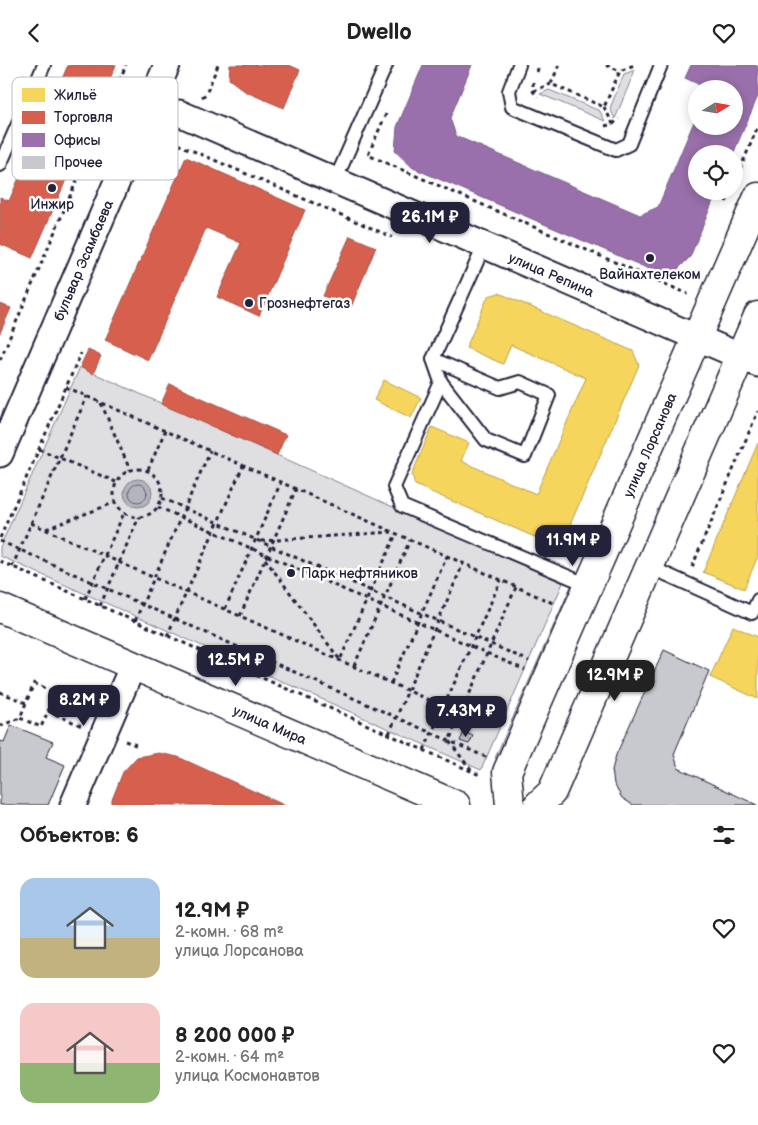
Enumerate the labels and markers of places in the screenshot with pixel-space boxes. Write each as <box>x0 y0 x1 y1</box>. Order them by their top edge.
marker: Инжир <box>46 182 58 194</box>
place label: Инжир <box>30 196 74 213</box>
pin: 26.1M ₽ <box>384 201 476 244</box>
marker: Вайнахтелеком <box>644 252 656 264</box>
place label: Вайнахтелеком <box>599 266 701 283</box>
place label: Грознефтегаз <box>259 295 350 312</box>
marker: Грознефтегаз <box>243 297 255 309</box>
pin: 11.9M ₽ <box>527 525 619 567</box>
place label: Парк нефтяников <box>301 565 419 582</box>
marker: Парк нефтяников <box>285 567 297 579</box>
pin: 12.5M ₽ <box>190 645 282 687</box>
pin: 12.9M ₽ <box>569 659 661 702</box>
pin: 8.2M ₽ <box>43 685 125 727</box>
pin: 7.43M ₽ <box>420 695 512 738</box>

